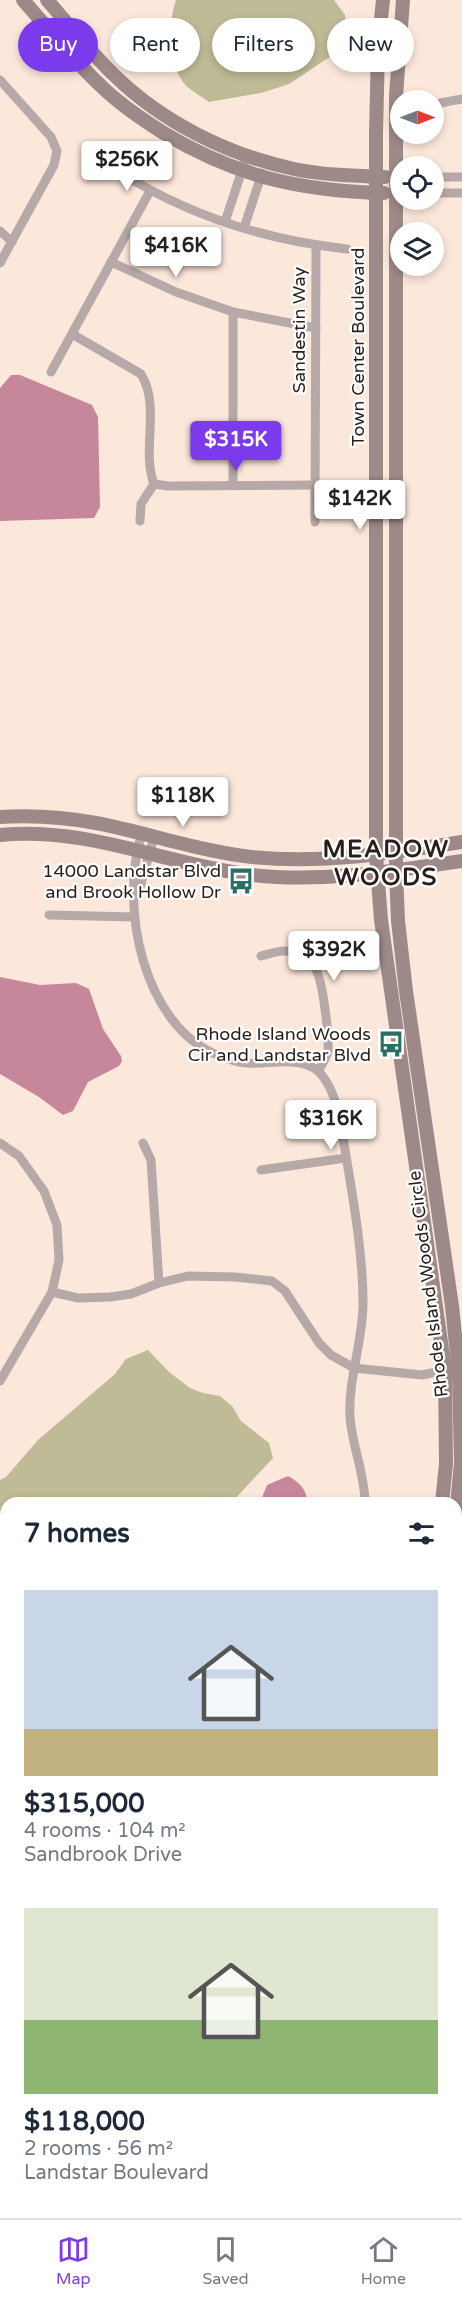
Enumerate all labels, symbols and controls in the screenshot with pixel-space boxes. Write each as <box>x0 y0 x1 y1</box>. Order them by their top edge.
chip: Buy <box>18 18 98 72</box>
chip: Rent <box>110 18 200 72</box>
chip: Filters <box>212 18 315 72</box>
chip: New <box>327 18 414 72</box>
north arrow <box>390 90 444 144</box>
map controls <box>390 90 444 276</box>
pin: $256K <box>85 141 169 192</box>
text: $256K <box>95 148 159 172</box>
button: locate <box>390 156 444 210</box>
button: layers <box>390 222 444 276</box>
pin: $416K <box>134 227 218 278</box>
text: $416K <box>144 234 208 258</box>
street label: Town Center Boulevard <box>347 248 369 446</box>
street label: Sandestin Way <box>288 266 310 393</box>
pin: $315K <box>194 421 278 472</box>
text: $315K <box>204 428 268 452</box>
pin: $142K <box>318 480 402 531</box>
text: $142K <box>328 487 392 511</box>
pin: $118K <box>141 777 225 828</box>
text: $118K <box>151 784 215 808</box>
district label: MEADOW WOODS <box>322 835 450 892</box>
place label: 14000 Landstar Blvd and Brook Hollow Dr <box>42 860 221 903</box>
bus stop icon: 14000 Landstar Blvd and Brook Hollow Dr <box>226 866 256 896</box>
pin: $392K <box>292 931 376 982</box>
text: $392K <box>302 938 366 962</box>
place label: Rhode Island Woods Cir and Landstar Blvd <box>188 1023 371 1066</box>
bus stop icon: Rhode Island Woods Cir and Landstar Blvd <box>376 1029 406 1059</box>
pin: $316K <box>289 1100 373 1151</box>
text: $316K <box>299 1107 363 1131</box>
street label: Rhode Island Woods Circle <box>403 1170 453 1398</box>
icon: filters <box>405 1517 438 1550</box>
text: 7 homes <box>24 1518 130 1549</box>
icon: home <box>177 1629 285 1737</box>
text: $315,000 <box>24 1788 144 1819</box>
text: 4 rooms · 104 m² <box>24 1819 186 1843</box>
text: Sandbrook Drive <box>24 1843 182 1867</box>
icon: home <box>177 1947 285 2055</box>
text: $118,000 <box>24 2106 145 2137</box>
text: 2 rooms · 56 m² <box>24 2137 173 2161</box>
text: Landstar Boulevard <box>24 2161 209 2185</box>
tab: Map <box>56 2233 91 2289</box>
tab: Saved <box>202 2233 249 2289</box>
tab: Home <box>361 2233 406 2289</box>

